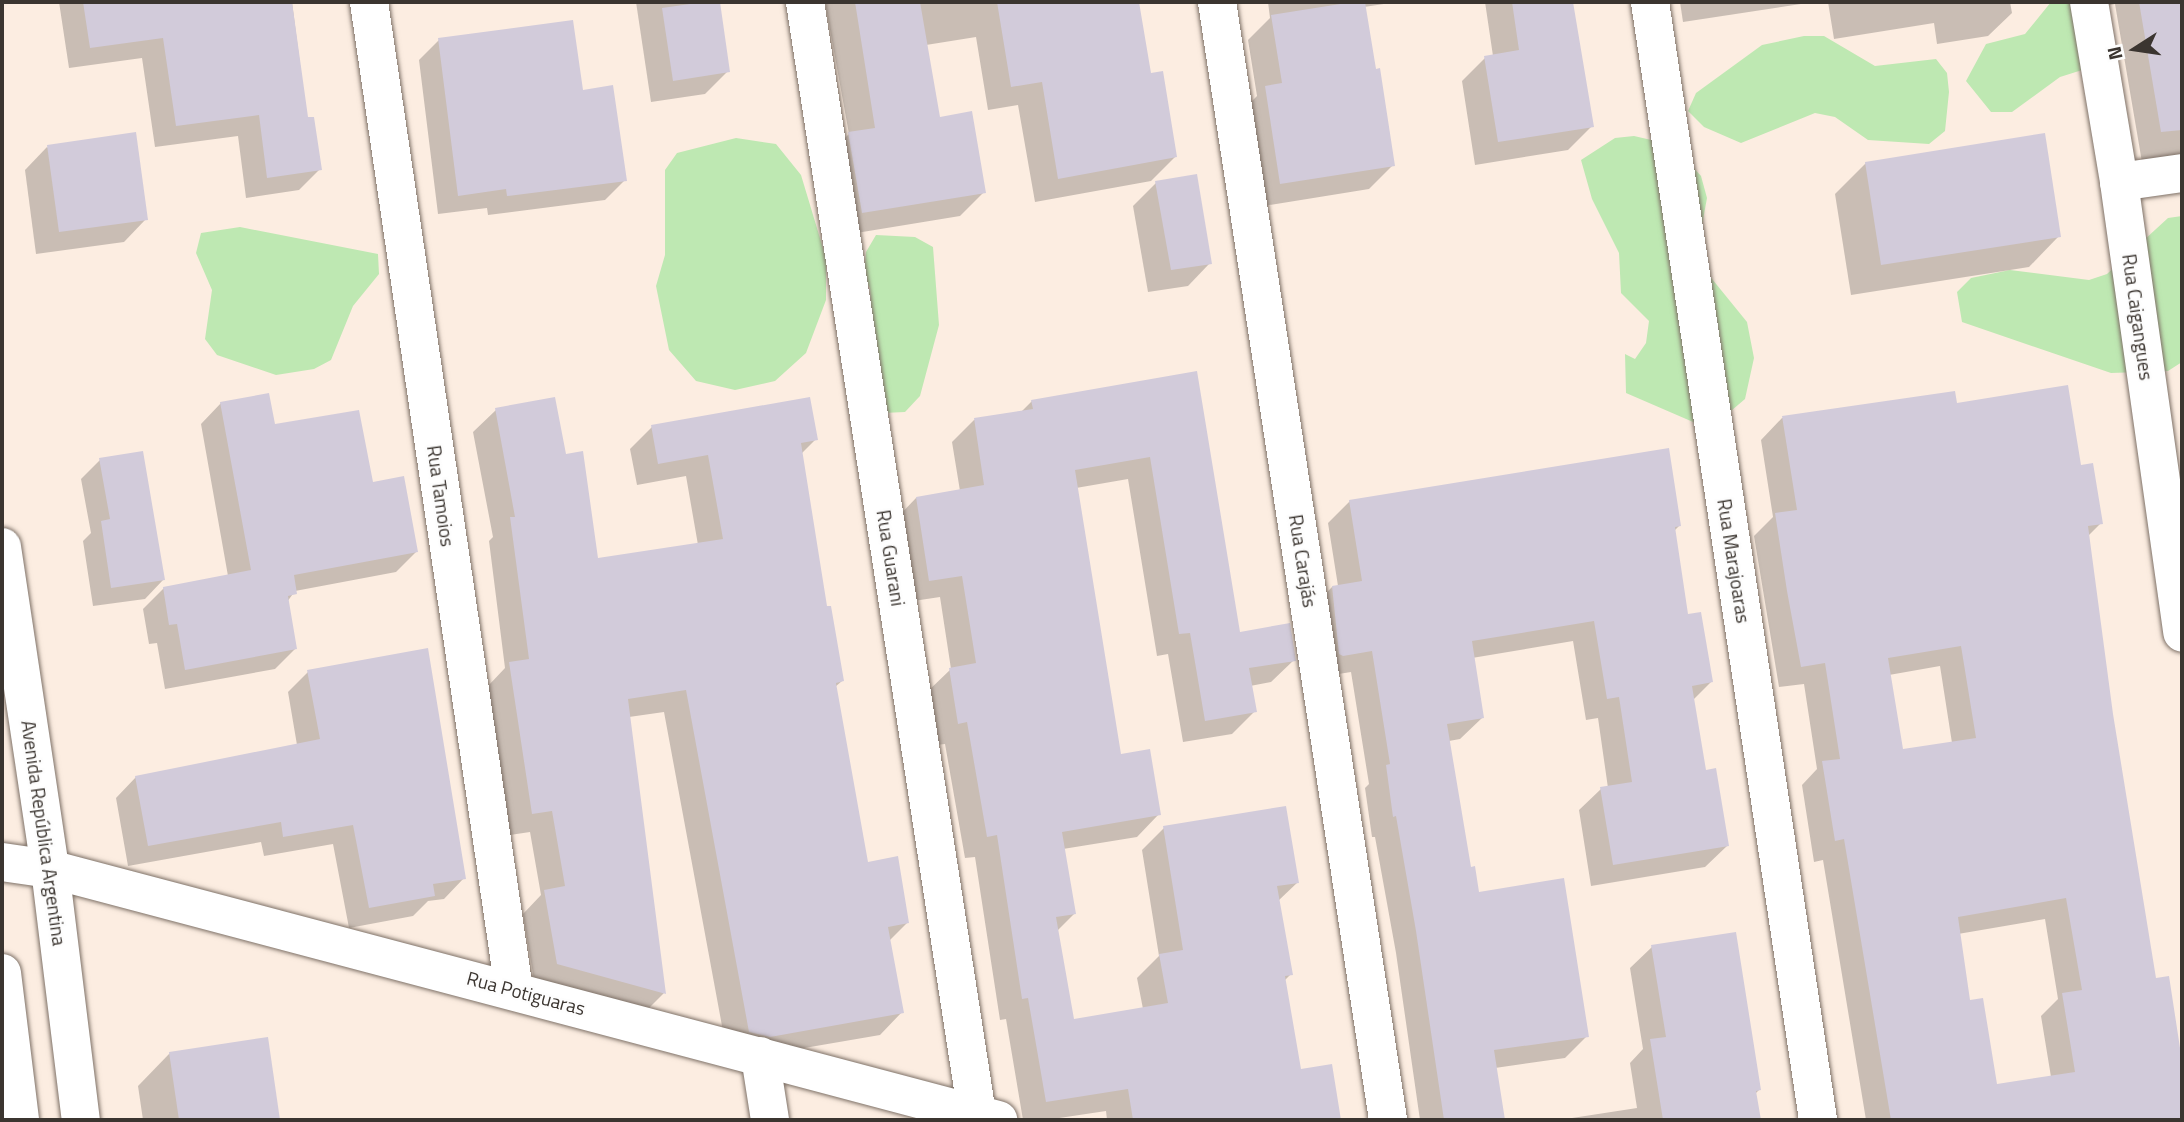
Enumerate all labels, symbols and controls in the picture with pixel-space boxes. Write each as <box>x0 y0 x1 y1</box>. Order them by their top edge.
north arrow <box>2100 14 2170 84</box>
text: N <box>2098 44 2130 63</box>
street label: Rua Caigangues <box>2118 252 2158 382</box>
street label: Rua Tamoios <box>423 444 459 548</box>
street label: Rua Marajoaras <box>1713 497 1755 625</box>
street label: Rua Guarani <box>872 508 910 608</box>
street label: Rua Carajás <box>1284 513 1322 609</box>
street label: Avenida República Argentina <box>17 719 71 947</box>
street label: Rua Potiguaras <box>464 966 588 1020</box>

